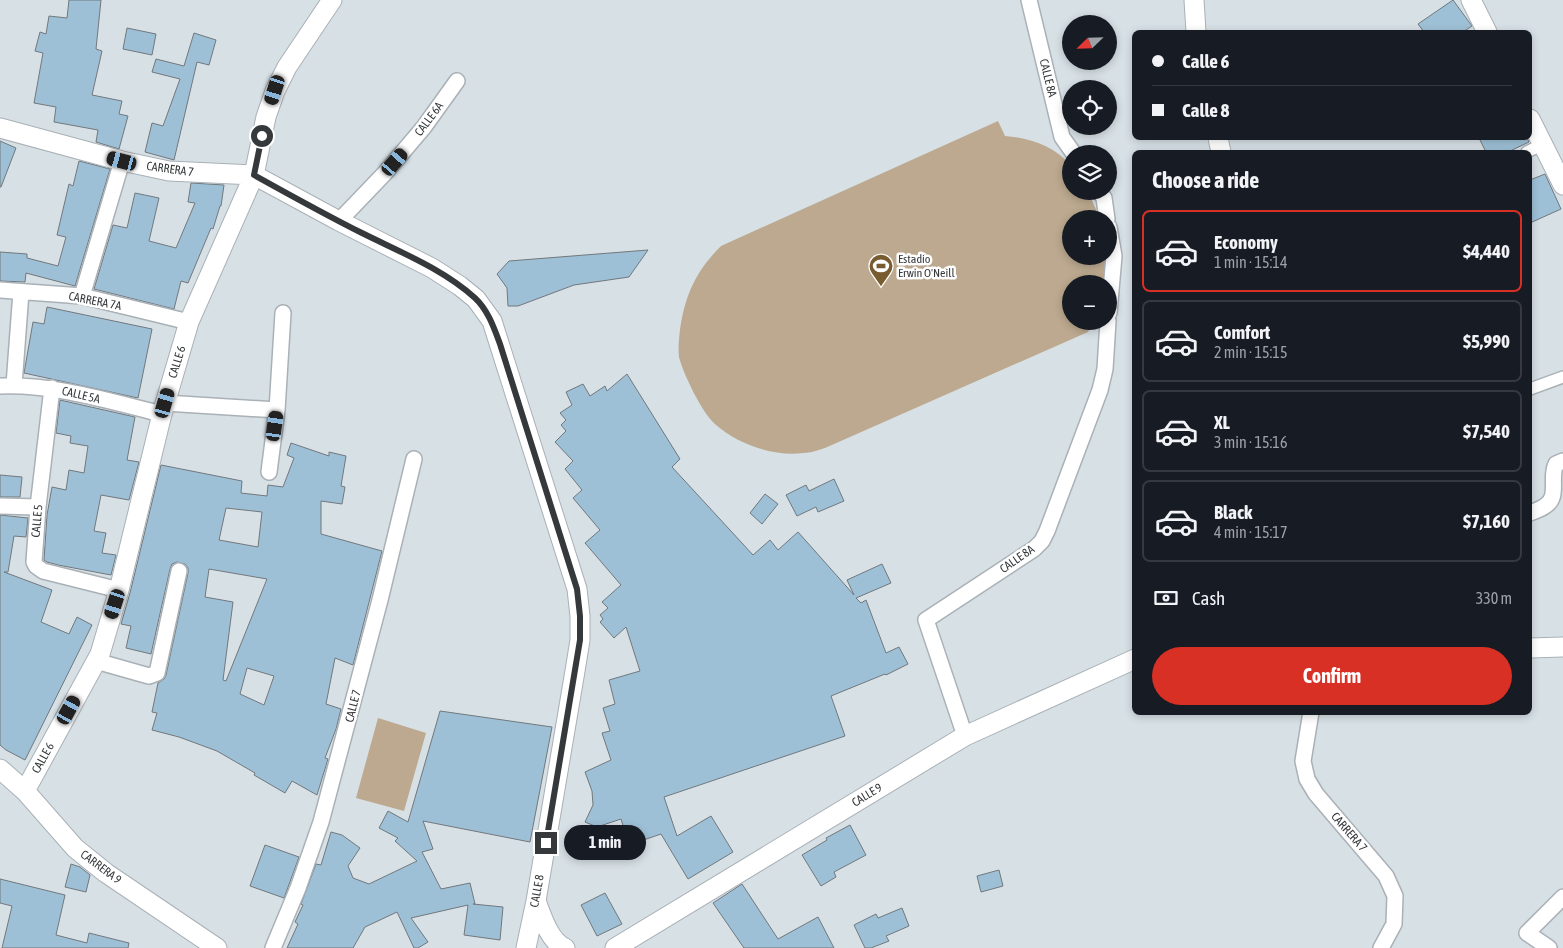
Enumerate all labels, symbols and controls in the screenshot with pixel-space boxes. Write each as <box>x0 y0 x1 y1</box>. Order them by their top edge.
north arrow <box>1062 15 1118 70</box>
map controls <box>1062 15 1117 330</box>
text: Calle 6 <box>1182 50 1229 72</box>
street label: CALLE 8A <box>1037 57 1060 99</box>
car <box>263 73 286 107</box>
button: locate <box>1062 80 1117 135</box>
street label: CALLE 6A <box>412 99 446 139</box>
text: Calle 8 <box>1182 99 1229 121</box>
route start <box>251 125 273 147</box>
button: layers <box>1062 145 1117 200</box>
car <box>379 146 410 178</box>
car <box>105 150 138 172</box>
street label: CARRERA 7 <box>145 159 195 179</box>
text: Choose a ride <box>1152 167 1259 193</box>
button: + <box>1062 210 1117 265</box>
icon: car <box>1154 229 1199 274</box>
text: Economy <box>1214 231 1278 253</box>
text: $4,440 <box>1463 240 1510 262</box>
place label: Estadio Erwin O'Neill <box>898 252 955 280</box>
sports icon: Estadio Erwin O'Neill <box>868 253 894 287</box>
text: 1 min · 15:14 <box>1214 253 1287 271</box>
button: − <box>1062 275 1117 330</box>
street label: CARRERA 7A <box>67 289 123 313</box>
icon: car <box>1154 319 1199 364</box>
text: Comfort <box>1214 321 1270 343</box>
text: $5,990 <box>1463 330 1510 352</box>
text: 2 min · 15:15 <box>1214 343 1287 361</box>
street label: CALLE 6 <box>165 344 189 380</box>
street label: CALLE 5A <box>60 384 102 406</box>
car <box>153 387 176 419</box>
icon: car <box>1154 409 1199 454</box>
car <box>265 410 284 442</box>
text: XL <box>1214 411 1230 433</box>
text: $7,540 <box>1463 420 1510 442</box>
text: 3 min · 15:16 <box>1214 433 1287 451</box>
icon: car <box>1154 499 1199 544</box>
text: Black <box>1214 501 1252 523</box>
street label: CALLE 5 <box>29 504 45 538</box>
text: $7,160 <box>1463 510 1510 532</box>
text: 4 min · 15:17 <box>1214 523 1287 541</box>
street label: CALLE 8A <box>997 542 1037 576</box>
icon: cash <box>1152 584 1180 612</box>
car <box>103 587 126 621</box>
text: Cash <box>1192 587 1225 609</box>
text: 330 m <box>1476 589 1512 607</box>
button: Confirm <box>1152 647 1512 705</box>
street label: CALLE 7 <box>342 688 364 724</box>
car <box>55 693 82 727</box>
street label: CALLE 6 <box>29 740 57 776</box>
street label: CALLE 9 <box>849 780 885 809</box>
street label: CARRERA 7 <box>1328 809 1370 855</box>
callout: 1 min <box>564 826 646 860</box>
route end <box>535 832 557 854</box>
text: 1 min <box>589 833 621 851</box>
street label: CARRERA 9 <box>78 847 124 887</box>
street label: CALLE 8 <box>527 873 547 908</box>

